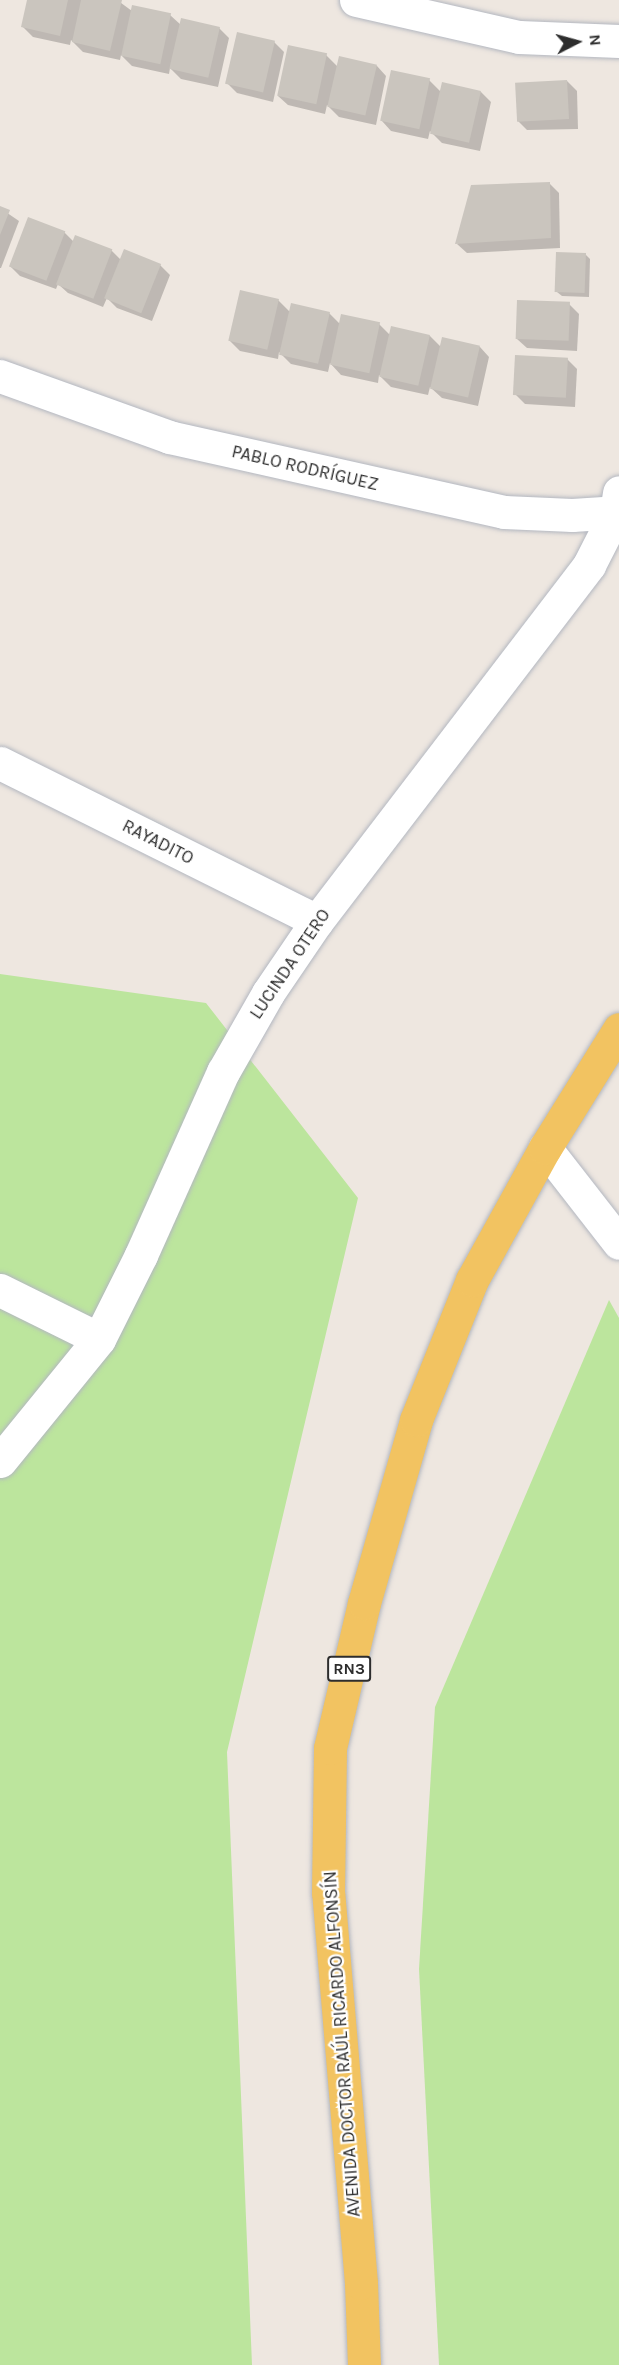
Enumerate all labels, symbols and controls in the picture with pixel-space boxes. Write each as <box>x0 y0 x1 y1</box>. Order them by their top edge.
north arrow <box>547 12 607 72</box>
text: N <box>585 33 605 47</box>
street label: PABLO RODRÍGUEZ <box>230 441 380 495</box>
street label: RAYADITO <box>119 815 197 869</box>
street label: LUCINDA OTERO <box>245 905 335 1023</box>
road number: RN3 <box>326 1656 372 1682</box>
street label: AVENIDA DOCTOR RAÚL RICARDO ALFONSÍN <box>319 1870 365 2218</box>

